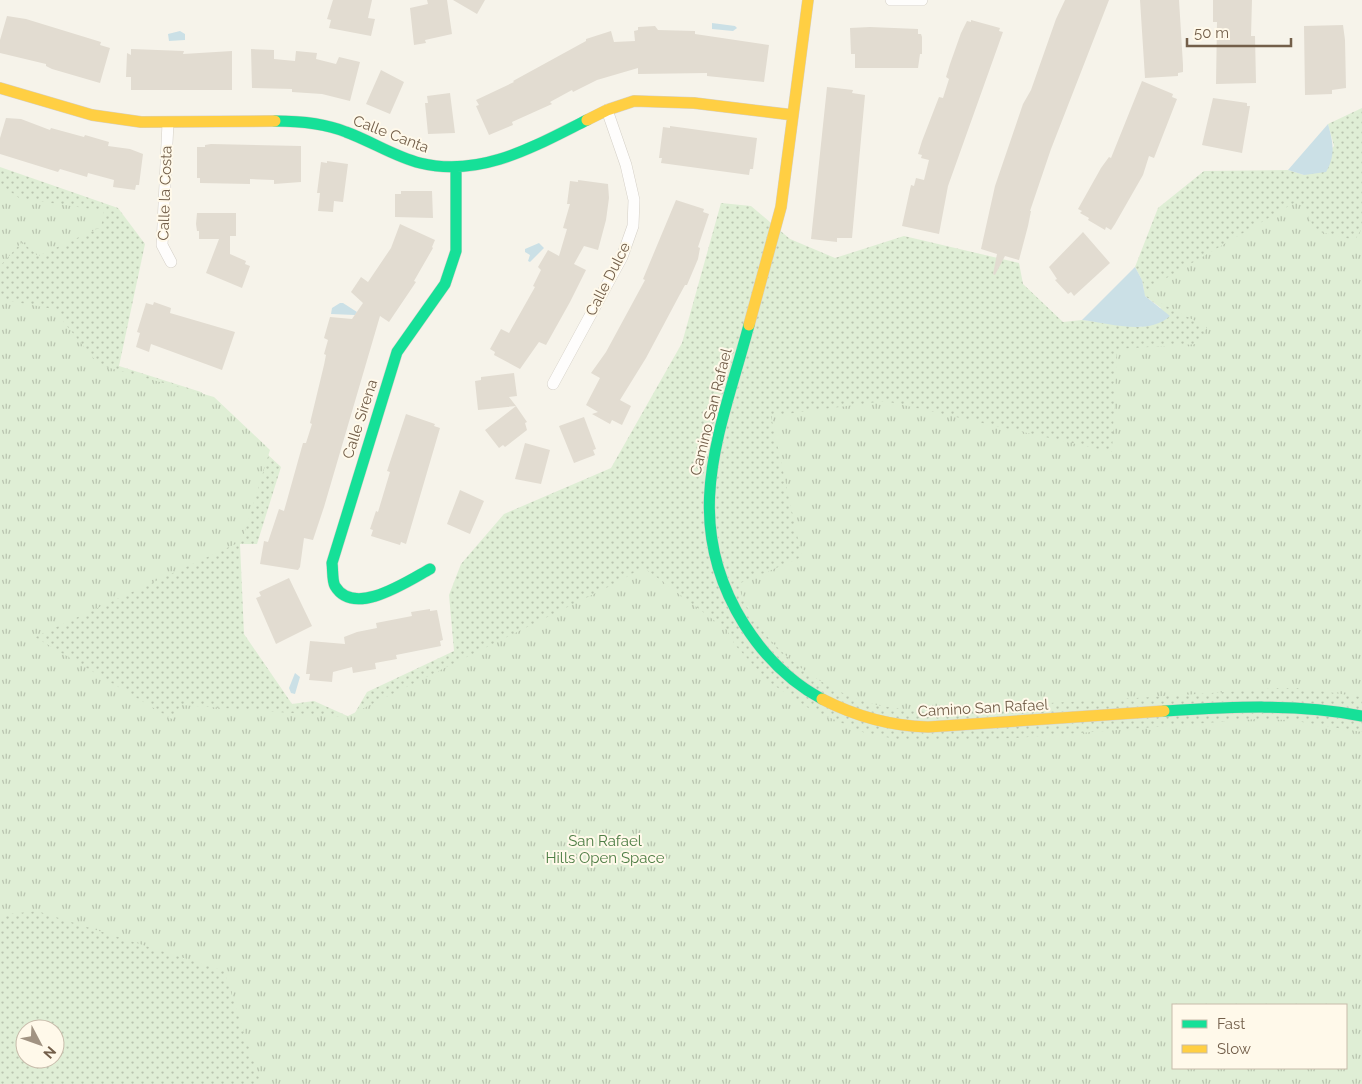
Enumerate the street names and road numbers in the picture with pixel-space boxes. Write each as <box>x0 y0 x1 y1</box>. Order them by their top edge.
street label: Calle Canta <box>351 111 431 157</box>
street label: Calle la Costa <box>154 145 176 241</box>
street label: Calle Dulce <box>582 239 634 319</box>
street label: Camino San Rafael <box>686 346 736 478</box>
street label: Calle Sirena <box>339 377 381 461</box>
street label: Camino San Rafael <box>917 696 1050 720</box>

